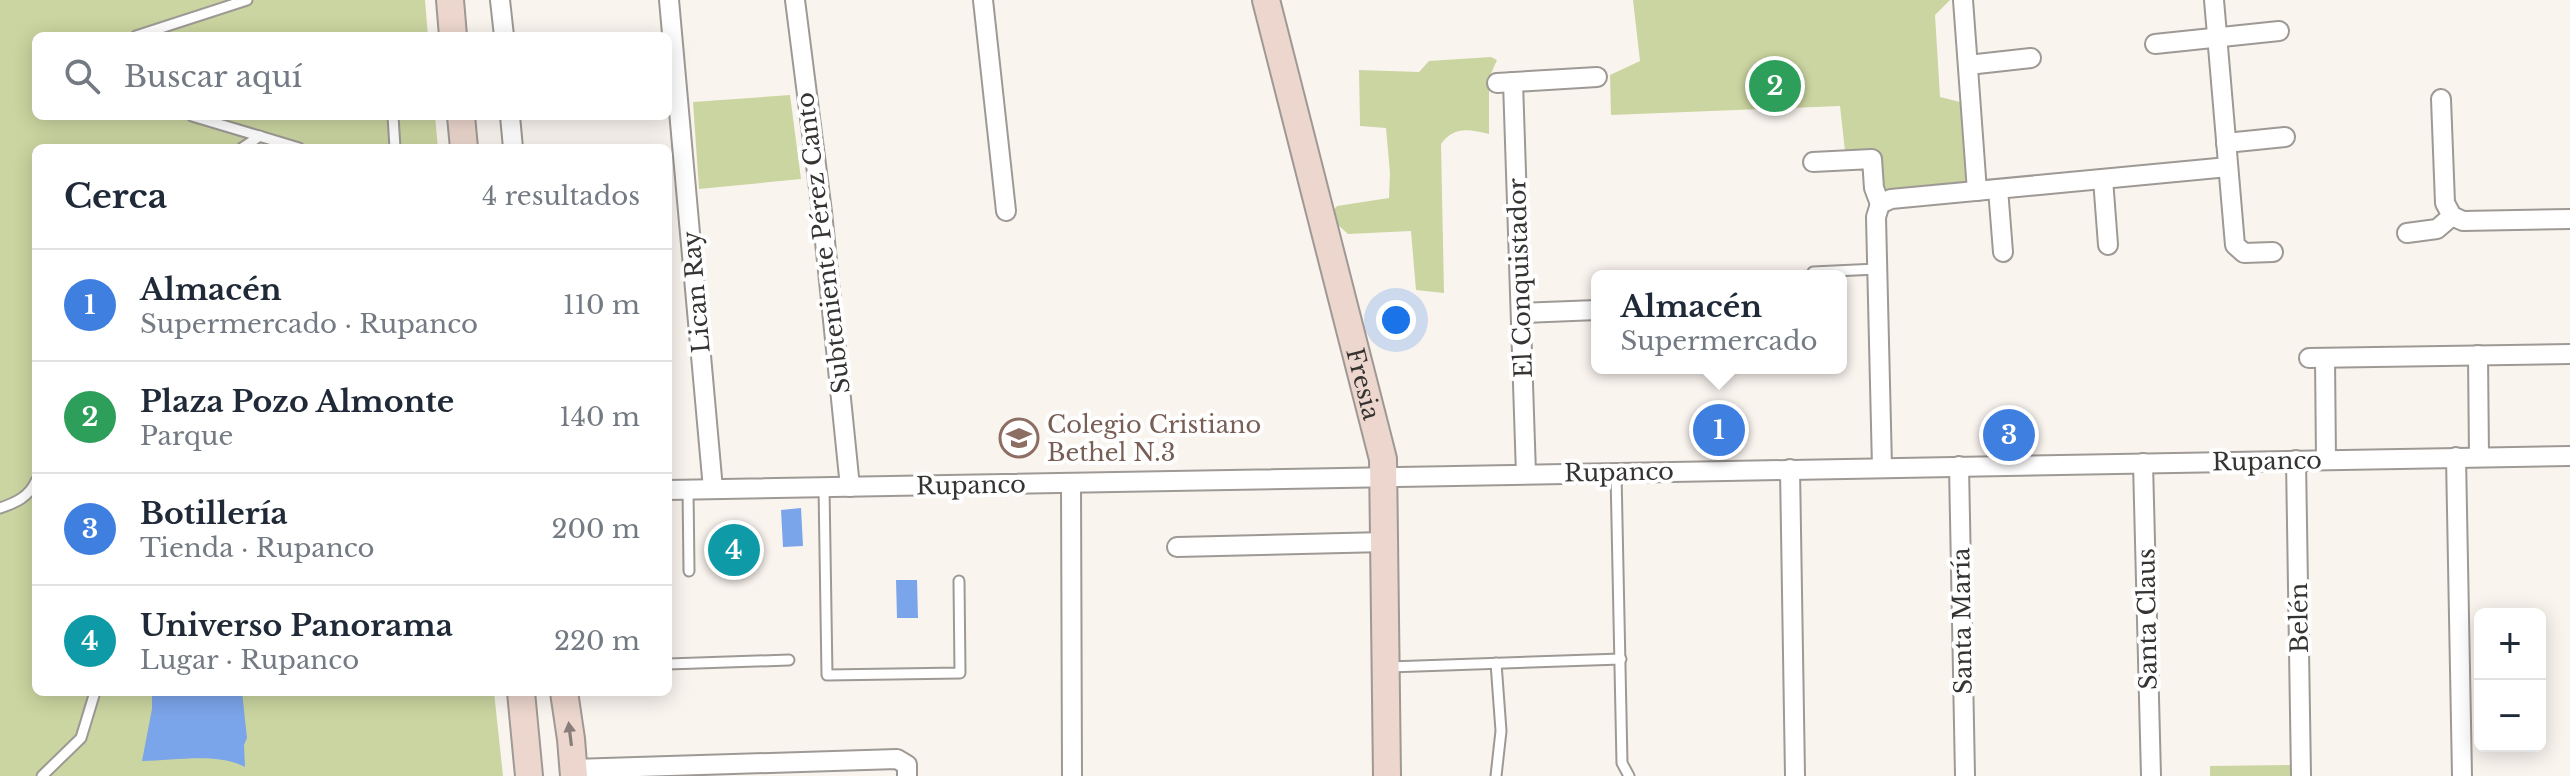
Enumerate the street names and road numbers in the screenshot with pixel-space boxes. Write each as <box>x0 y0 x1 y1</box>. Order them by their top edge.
street label: Subteniente Pérez Canto <box>790 91 856 395</box>
street label: El Conquistador <box>1502 177 1538 379</box>
street label: Lican Ray <box>676 229 716 354</box>
street label: Fresia <box>1341 345 1387 423</box>
street label: Rupanco <box>2212 446 2322 476</box>
street label: Rupanco <box>1564 457 1674 487</box>
street label: Rupanco <box>916 470 1026 500</box>
street label: Santa María <box>1946 547 1978 695</box>
street label: Santa Claus <box>2131 548 2163 690</box>
street label: Belén <box>2284 583 2314 653</box>

